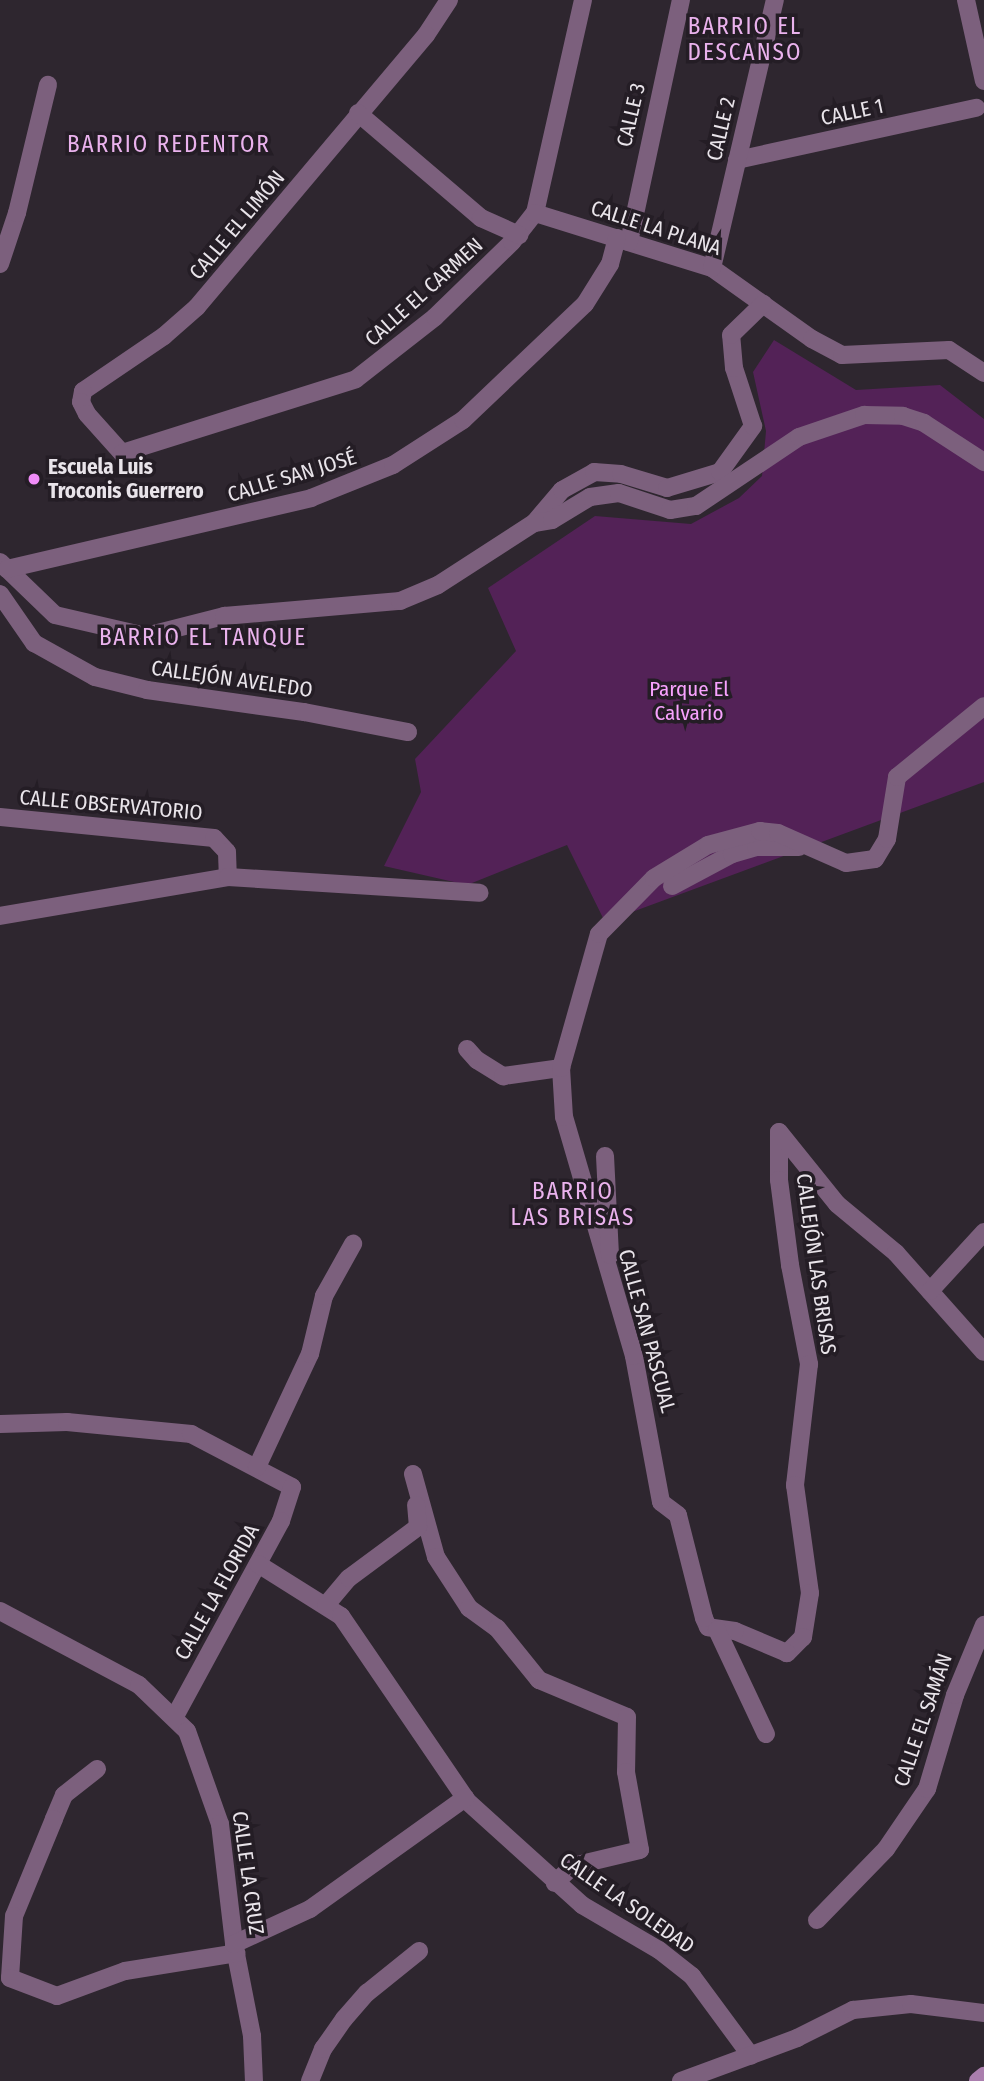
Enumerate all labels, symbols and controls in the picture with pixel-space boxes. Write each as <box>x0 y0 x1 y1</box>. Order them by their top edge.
district label: BARRIO EL DESCANSO <box>689 12 801 66</box>
street label: CALLE 3 <box>611 81 651 149</box>
street label: CALLE 1 <box>818 93 886 131</box>
street label: CALLE 2 <box>701 95 741 163</box>
district label: BARRIO REDENTOR <box>69 130 269 158</box>
street label: CALLE EL LIMÓN <box>184 165 290 285</box>
street label: CALLE LA PLANA <box>588 195 724 261</box>
street label: CALLE EL CARMEN <box>360 232 488 352</box>
street label: CALLE SAN JOSÉ <box>225 444 359 508</box>
place label: Escuela Luis Troconis Guerrero <box>48 454 204 504</box>
marker: Escuela Luis Troconis Guerrero <box>26 471 42 487</box>
district label: BARRIO EL TANQUE <box>101 623 305 651</box>
street label: CALLEJÓN AVELEDO <box>150 655 314 703</box>
park label: Parque El Calvario <box>649 676 729 726</box>
street label: CALLE OBSERVATORIO <box>18 784 204 826</box>
street label: CALLEJÓN LAS BRISAS <box>791 1172 841 1356</box>
district label: BARRIO LAS BRISAS <box>512 1177 634 1231</box>
street label: CALLE SAN PASCUAL <box>613 1246 681 1416</box>
street label: CALLE LA FLORIDA <box>169 1520 265 1664</box>
street label: CALLE EL SAMÁN <box>888 1650 958 1790</box>
street label: CALLE LA CRUZ <box>227 1810 269 1936</box>
street label: CALLE LA SOLEDAD <box>555 1847 699 1959</box>

